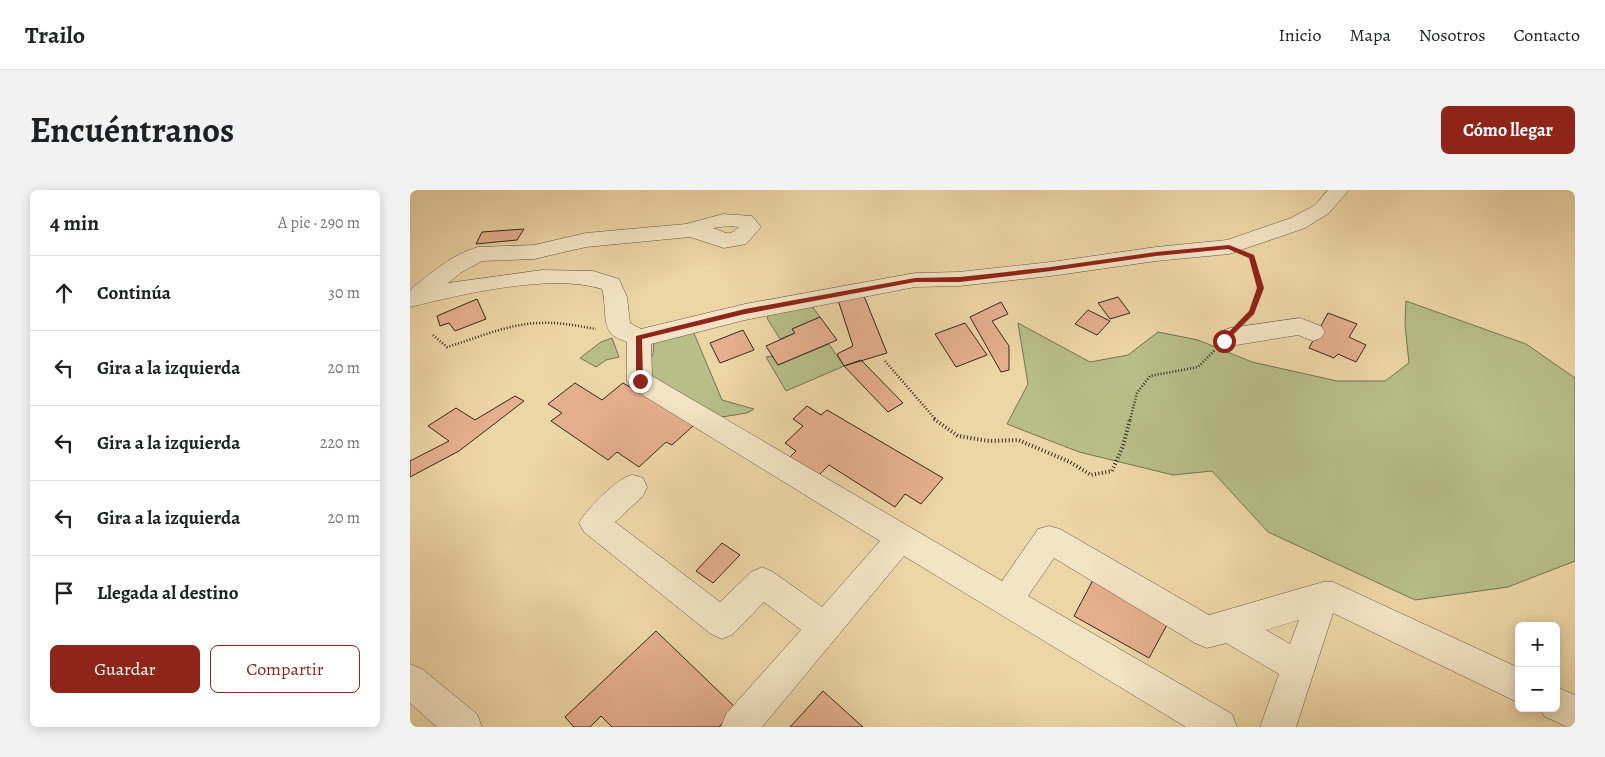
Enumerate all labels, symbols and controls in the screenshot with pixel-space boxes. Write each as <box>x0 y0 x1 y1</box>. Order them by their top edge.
text: Trailo <box>25 19 85 51</box>
text: Inicio <box>1278 23 1321 47</box>
text: Mapa <box>1349 23 1391 47</box>
text: Nosotros <box>1419 23 1485 47</box>
text: Contacto <box>1513 23 1580 47</box>
text: Encuéntranos <box>30 106 234 154</box>
button: Cómo llegar <box>1441 106 1575 154</box>
text: 4 min <box>50 209 99 237</box>
text: A pie · 290 m <box>278 212 360 234</box>
icon: ahead <box>50 279 78 307</box>
text: Continúa <box>97 280 171 306</box>
text: 30 m <box>328 282 360 304</box>
route start <box>1213 330 1236 353</box>
icon: left <box>50 354 78 382</box>
text: Gira a la izquierda <box>97 355 240 381</box>
text: 20 m <box>327 357 360 379</box>
route end <box>629 370 652 393</box>
icon: left <box>50 429 78 457</box>
text: Gira a la izquierda <box>97 430 240 456</box>
text: 220 m <box>320 432 360 454</box>
icon: left <box>50 504 78 532</box>
text: Gira a la izquierda <box>97 505 240 531</box>
text: 20 m <box>327 507 360 529</box>
icon: arrive <box>50 579 78 607</box>
text: Llegada al destino <box>97 580 239 606</box>
map controls <box>1515 622 1560 712</box>
button: + <box>1515 622 1560 667</box>
button: Guardar <box>50 645 200 693</box>
button: Compartir <box>210 645 360 693</box>
button: − <box>1515 667 1560 712</box>

